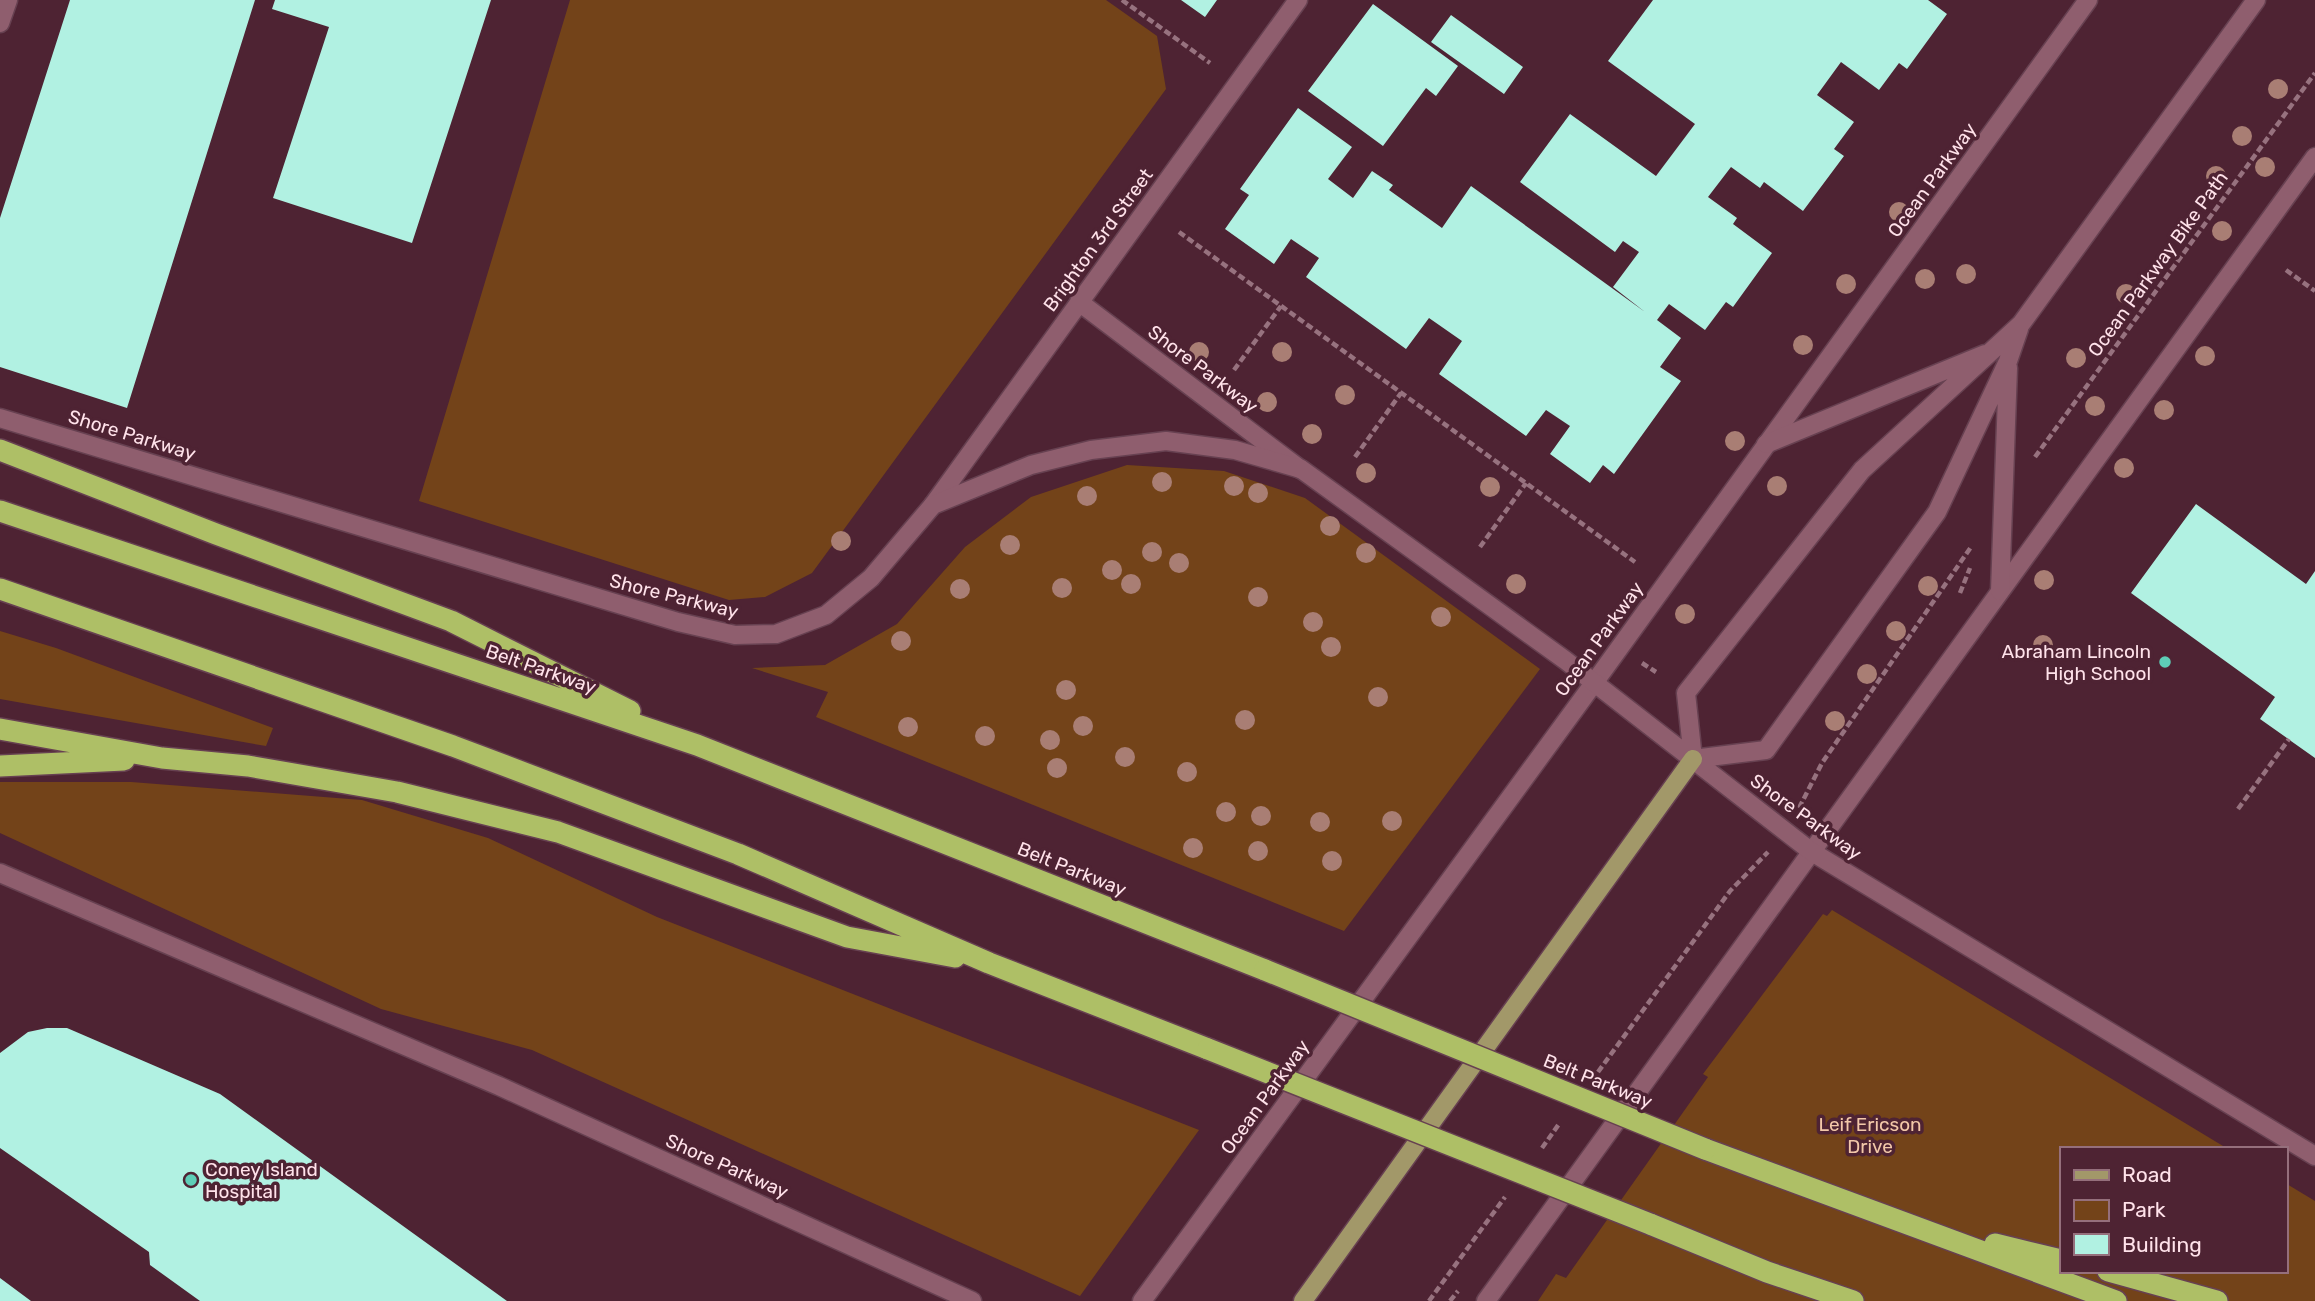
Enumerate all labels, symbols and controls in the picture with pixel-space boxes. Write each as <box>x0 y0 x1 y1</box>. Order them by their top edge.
street label: Ocean Parkway <box>1883 118 1981 242</box>
street label: Brighton 3rd Street <box>1038 164 1158 316</box>
street label: Ocean Parkway Bike Path <box>2083 167 2233 361</box>
street label: Shore Parkway <box>1143 320 1263 418</box>
street label: Shore Parkway <box>66 405 198 465</box>
street label: Shore Parkway <box>607 569 741 623</box>
street label: Ocean Parkway <box>1550 577 1648 701</box>
street label: Belt Parkway <box>483 639 599 699</box>
place label: Abraham Lincoln High School <box>2001 640 2151 685</box>
marker: Abraham Lincoln High School <box>2157 654 2173 670</box>
street label: Shore Parkway <box>1746 769 1866 865</box>
street label: Belt Parkway <box>1014 837 1130 901</box>
street label: Ocean Parkway <box>1216 1035 1314 1159</box>
street label: Belt Parkway <box>1540 1049 1656 1113</box>
park label: Leif Ericson Drive <box>1818 1113 1922 1158</box>
street label: Shore Parkway <box>662 1129 792 1203</box>
legend <box>2060 1147 2287 1273</box>
place label: Coney Island Hospital <box>205 1158 318 1203</box>
text: Road <box>2122 1162 2172 1187</box>
marker: Coney Island Hospital <box>183 1172 199 1188</box>
text: Park <box>2122 1197 2166 1222</box>
text: Building <box>2122 1232 2202 1257</box>

